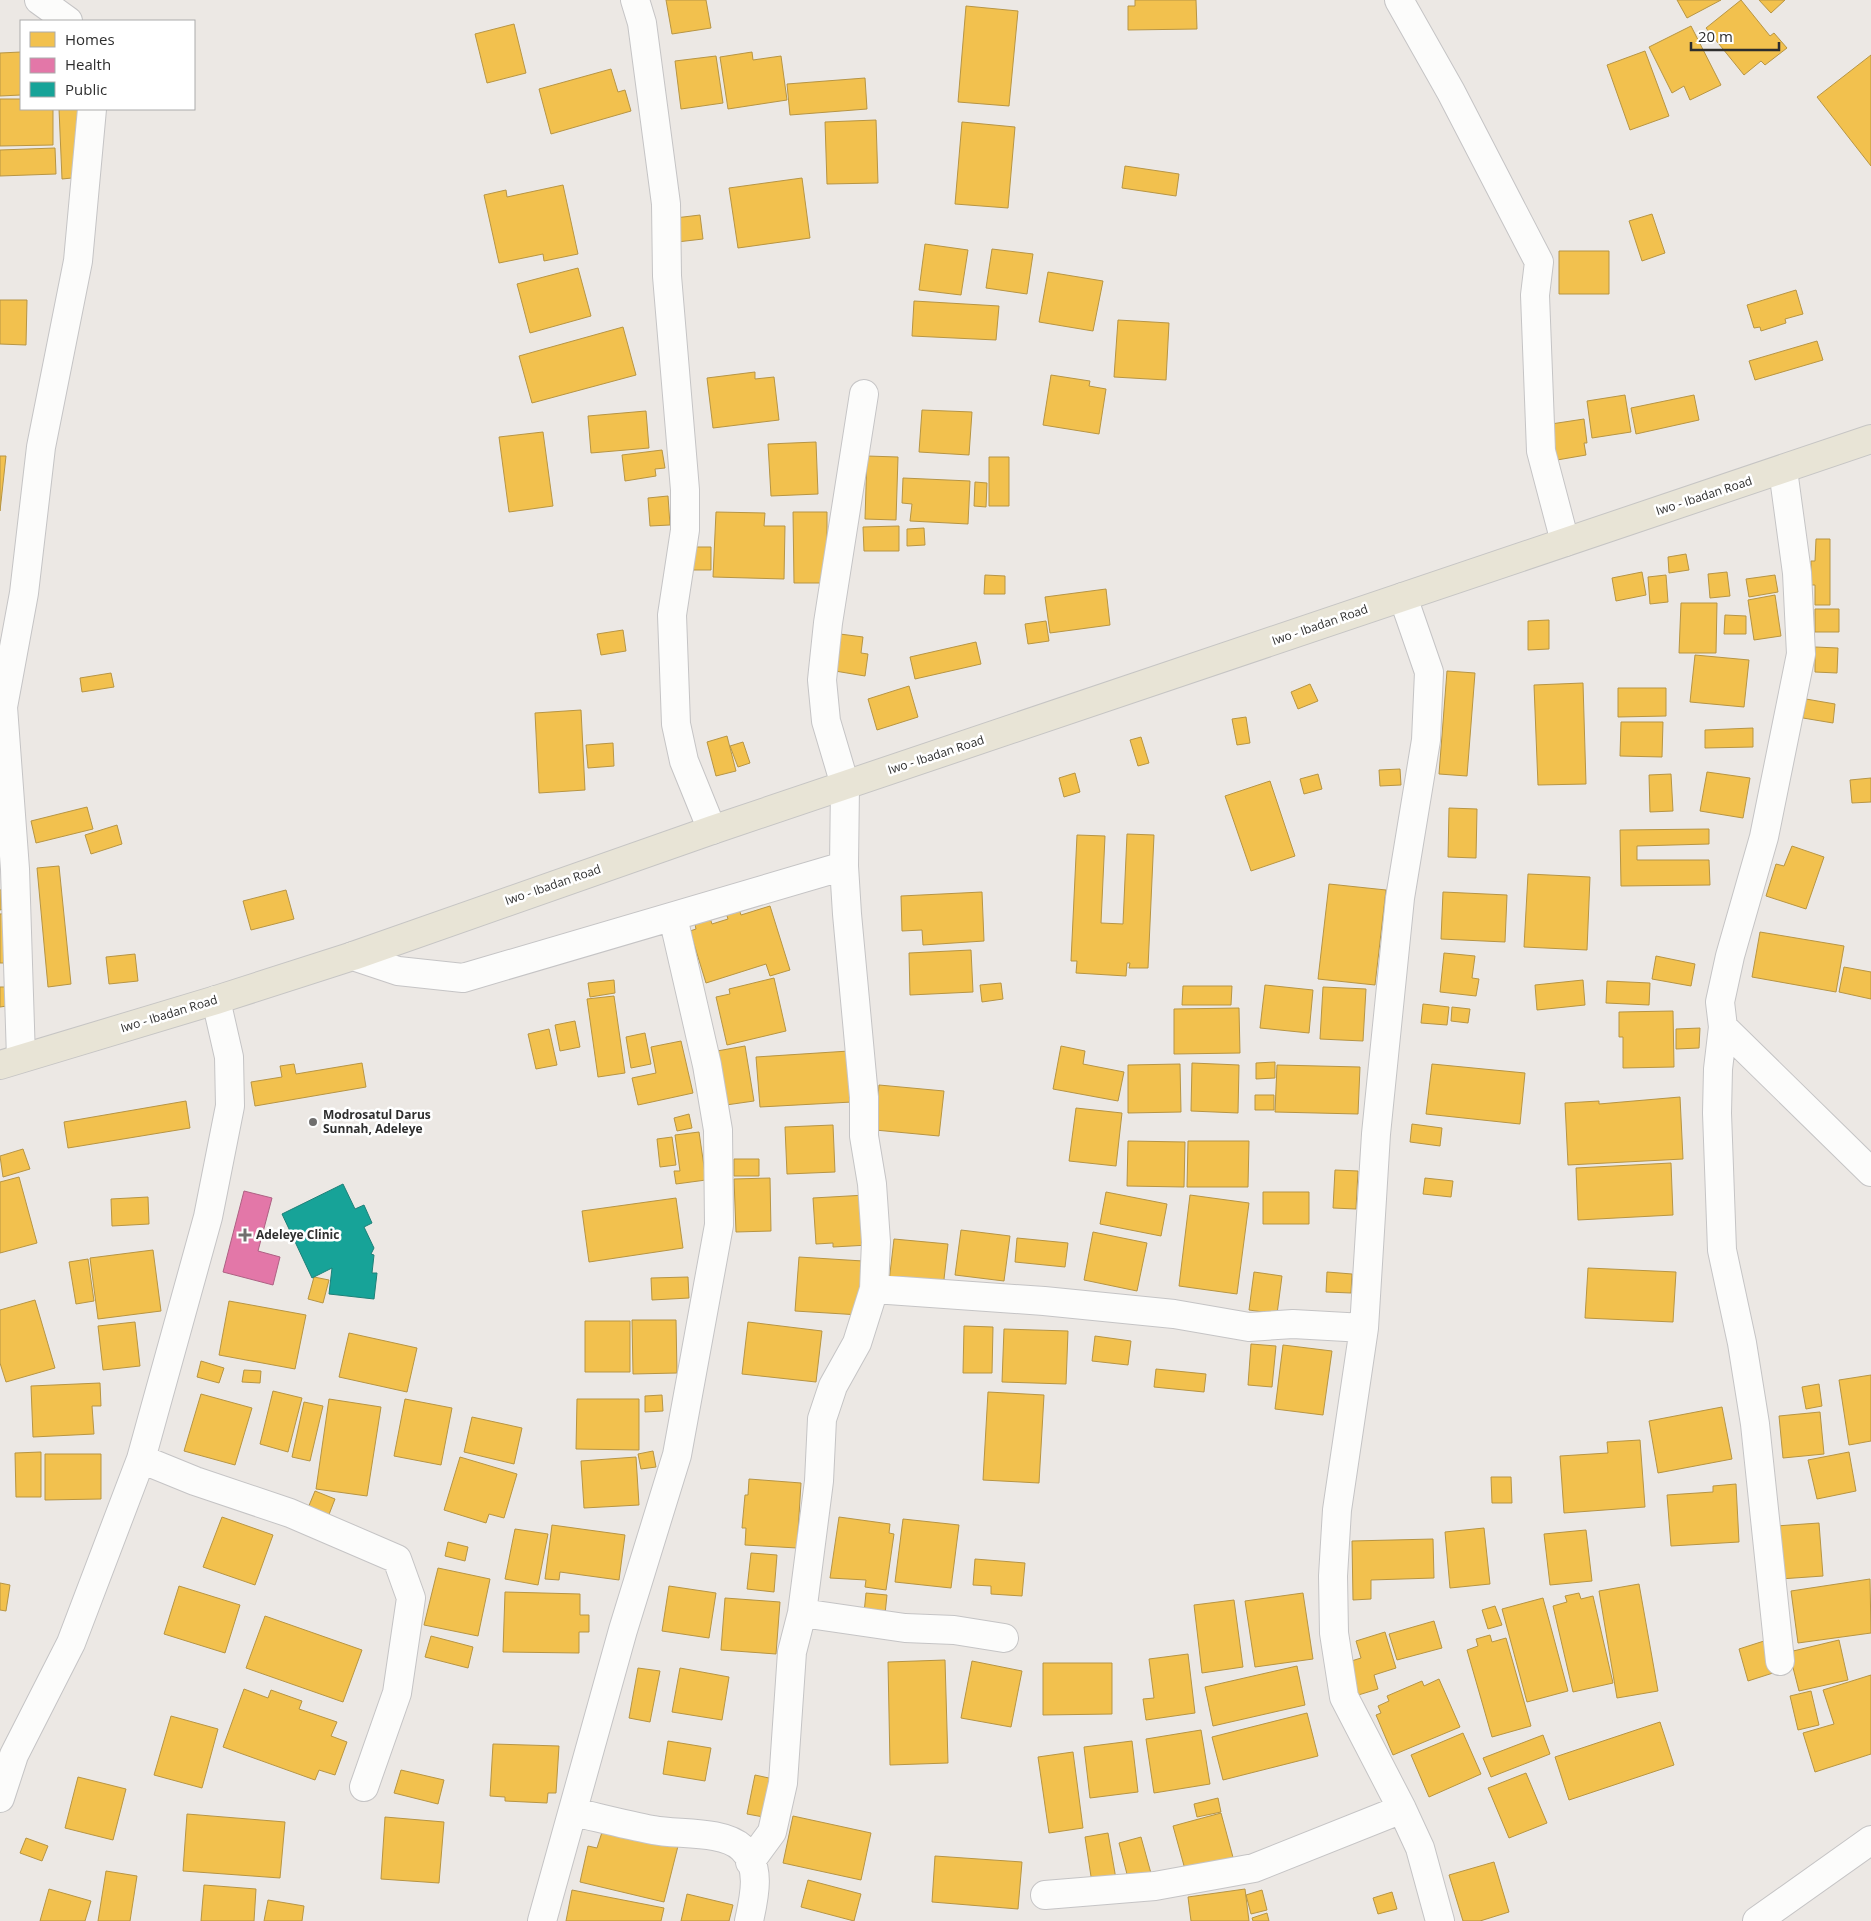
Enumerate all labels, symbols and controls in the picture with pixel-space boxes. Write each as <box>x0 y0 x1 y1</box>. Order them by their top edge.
legend <box>20 20 195 110</box>
scale bar <box>1691 20 1778 52</box>
text: 20 m <box>1698 26 1733 46</box>
text: Homes <box>65 29 115 49</box>
text: Health <box>65 54 111 74</box>
text: Public <box>65 79 107 99</box>
street label: Iwo - Ibadan Road <box>1653 472 1754 519</box>
street label: Iwo - Ibadan Road <box>1270 600 1370 649</box>
street label: Iwo - Ibadan Road <box>885 731 986 778</box>
street label: Iwo - Ibadan Road <box>503 860 603 909</box>
street label: Iwo - Ibadan Road <box>118 991 219 1036</box>
place label: Modrosatul Darus Sunnah, Adeleye <box>323 1106 431 1137</box>
marker: Modrosatul Darus Sunnah, Adeleye <box>307 1116 319 1128</box>
place label: Adeleye Clinic <box>256 1226 339 1243</box>
marker: Adeleye Clinic <box>238 1228 252 1242</box>

